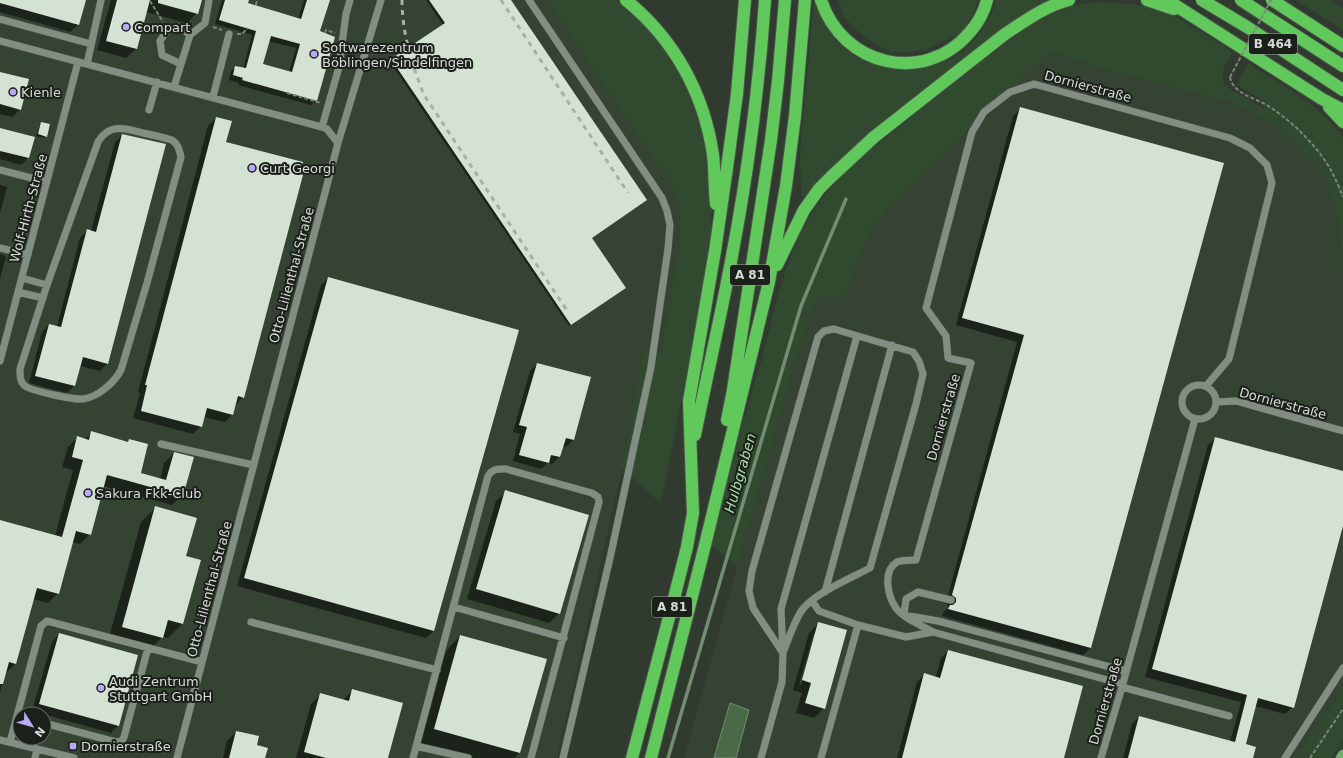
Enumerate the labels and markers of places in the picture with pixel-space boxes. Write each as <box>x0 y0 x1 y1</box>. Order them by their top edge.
place label: Compart <box>134 20 190 35</box>
marker: Compart <box>121 22 131 32</box>
place label: Softwarezentrum Böblingen/Sindelfingen <box>322 40 472 70</box>
marker: Softwarezentrum Böblingen/Sindelfingen <box>309 49 319 59</box>
place label: Kienle <box>21 85 61 100</box>
marker: Kienle <box>8 87 18 97</box>
place label: Curt Georgi <box>260 161 335 176</box>
marker: Curt Georgi <box>247 163 257 173</box>
place label: Sakura Fkk-Club <box>96 486 201 501</box>
marker: Sakura Fkk-Club <box>83 488 93 498</box>
place label: Audi Zentrum Stuttgart GmbH <box>109 674 212 704</box>
marker: Audi Zentrum Stuttgart GmbH <box>96 683 106 693</box>
place label: Dornierstraße <box>81 739 171 754</box>
marker: Dornierstraße <box>68 741 78 751</box>

